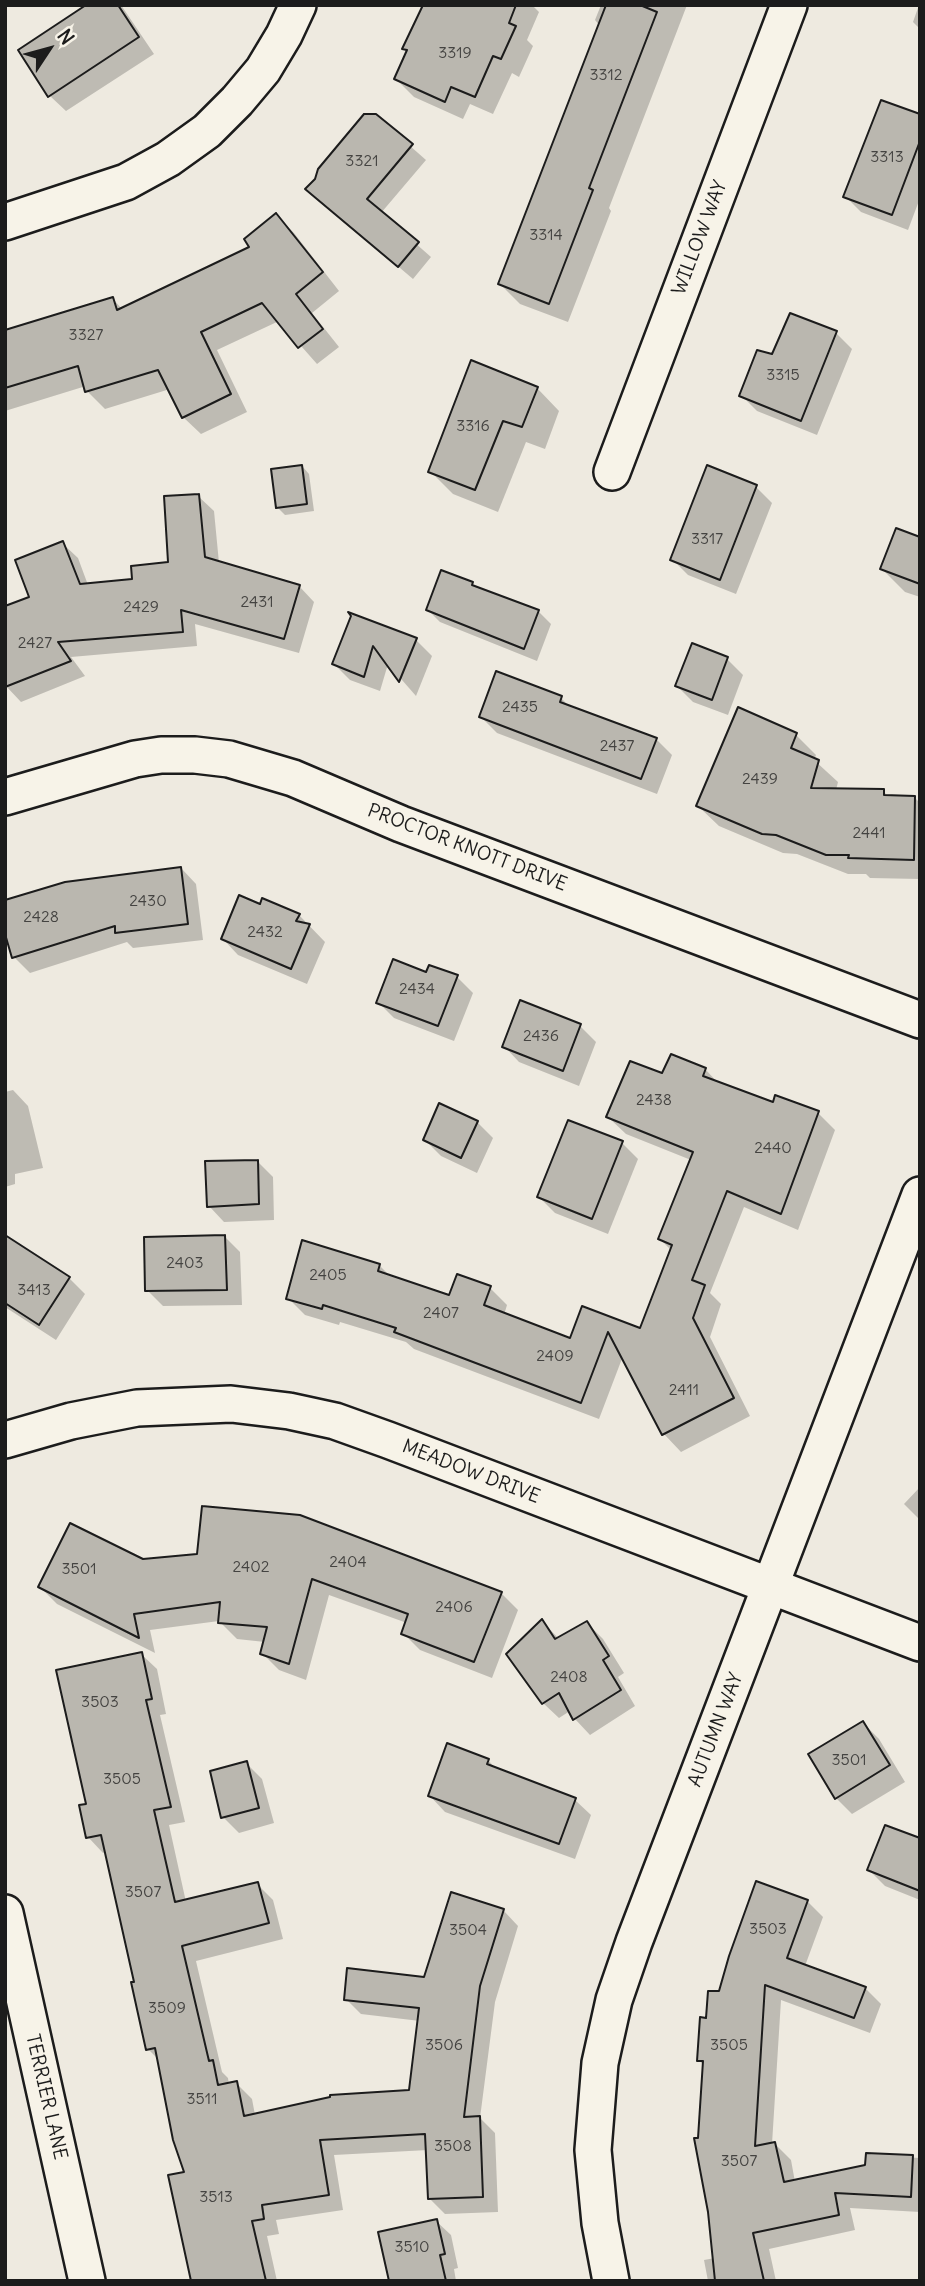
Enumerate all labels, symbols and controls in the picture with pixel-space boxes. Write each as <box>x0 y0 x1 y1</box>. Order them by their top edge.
north arrow <box>14 14 84 84</box>
text: N <box>52 24 80 49</box>
house number: 3319 <box>438 43 472 63</box>
house number: 3312 <box>589 65 623 85</box>
house number: 3313 <box>870 147 904 167</box>
house number: 3321 <box>345 151 379 171</box>
street label: WILLOW WAY <box>668 178 732 298</box>
house number: 3314 <box>529 225 563 245</box>
house number: 3327 <box>69 325 103 345</box>
house number: 3315 <box>766 365 800 385</box>
house number: 3316 <box>456 416 490 436</box>
house number: 3317 <box>691 529 723 549</box>
house number: 2431 <box>240 592 274 612</box>
house number: 2429 <box>123 597 159 617</box>
house number: 2427 <box>18 633 52 653</box>
house number: 2435 <box>502 697 538 717</box>
house number: 2437 <box>600 736 634 756</box>
house number: 2439 <box>742 769 778 789</box>
street label: PROCTOR KNOTT DRIVE <box>364 799 570 897</box>
house number: 2441 <box>852 823 886 843</box>
house number: 2430 <box>129 891 167 911</box>
house number: 2428 <box>23 907 59 927</box>
house number: 2432 <box>247 922 283 942</box>
house number: 2434 <box>399 979 435 999</box>
house number: 2436 <box>523 1026 559 1046</box>
house number: 2438 <box>636 1090 672 1110</box>
house number: 2440 <box>754 1138 792 1158</box>
house number: 2403 <box>166 1253 204 1273</box>
house number: 2405 <box>309 1265 347 1285</box>
house number: 3413 <box>17 1280 51 1300</box>
house number: 2407 <box>423 1303 459 1323</box>
house number: 2409 <box>536 1346 574 1366</box>
house number: 2411 <box>669 1380 699 1400</box>
street label: MEADOW DRIVE <box>399 1435 543 1509</box>
house number: 2404 <box>329 1552 367 1572</box>
house number: 2402 <box>232 1557 270 1577</box>
house number: 3501 <box>61 1559 97 1579</box>
house number: 2406 <box>435 1597 473 1617</box>
house number: 2408 <box>550 1667 588 1687</box>
street label: AUTUMN WAY <box>684 1670 748 1790</box>
house number: 3503 <box>81 1692 119 1712</box>
house number: 3501 <box>831 1750 867 1770</box>
house number: 3505 <box>103 1769 141 1789</box>
house number: 3507 <box>125 1882 161 1902</box>
house number: 3503 <box>749 1919 787 1939</box>
house number: 3504 <box>449 1920 487 1940</box>
house number: 3509 <box>148 1998 186 2018</box>
street label: TERRIER LANE <box>20 2032 72 2162</box>
house number: 3506 <box>425 2035 463 2055</box>
house number: 3505 <box>710 2035 748 2055</box>
house number: 3511 <box>187 2089 217 2109</box>
house number: 3508 <box>434 2136 472 2156</box>
house number: 3507 <box>721 2151 757 2171</box>
house number: 3513 <box>199 2187 233 2207</box>
house number: 3510 <box>394 2237 430 2257</box>

